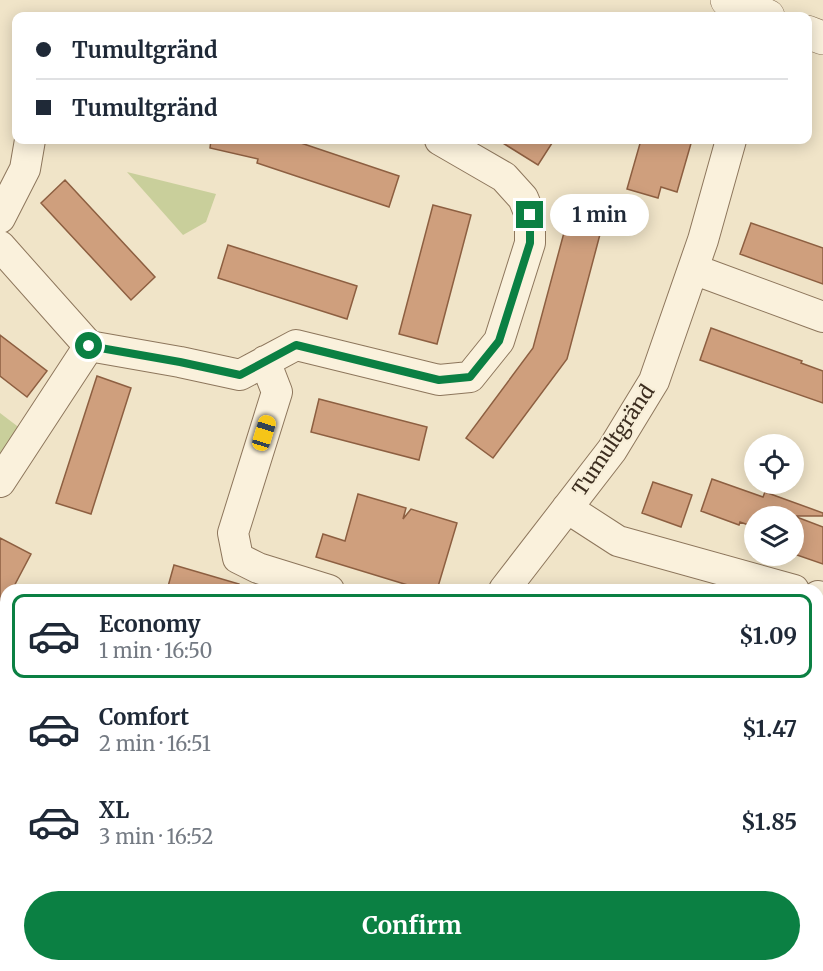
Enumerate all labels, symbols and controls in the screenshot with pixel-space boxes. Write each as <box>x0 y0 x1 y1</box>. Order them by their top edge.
text: Tumultgränd <box>72 36 218 64</box>
text: Tumultgränd <box>72 94 218 122</box>
callout: 1 min <box>551 194 650 236</box>
route end <box>516 201 543 228</box>
text: 1 min <box>572 202 627 227</box>
route start <box>75 332 102 359</box>
street label: Tumultgränd <box>567 380 659 500</box>
car <box>250 413 278 453</box>
map controls <box>744 434 804 566</box>
button: locate <box>744 434 804 494</box>
button: layers <box>744 506 804 566</box>
icon: car <box>27 609 81 663</box>
text: Economy <box>99 610 200 638</box>
text: $1.09 <box>739 622 797 650</box>
text: 1 min · 16:50 <box>99 638 212 663</box>
icon: car <box>27 702 81 756</box>
text: Comfort <box>99 703 189 731</box>
text: $1.47 <box>742 715 797 743</box>
text: 2 min · 16:51 <box>99 731 211 756</box>
icon: car <box>27 795 81 849</box>
text: XL <box>99 796 129 824</box>
text: $1.85 <box>741 808 797 836</box>
text: 3 min · 16:52 <box>99 824 213 849</box>
button: Confirm <box>24 891 800 960</box>

